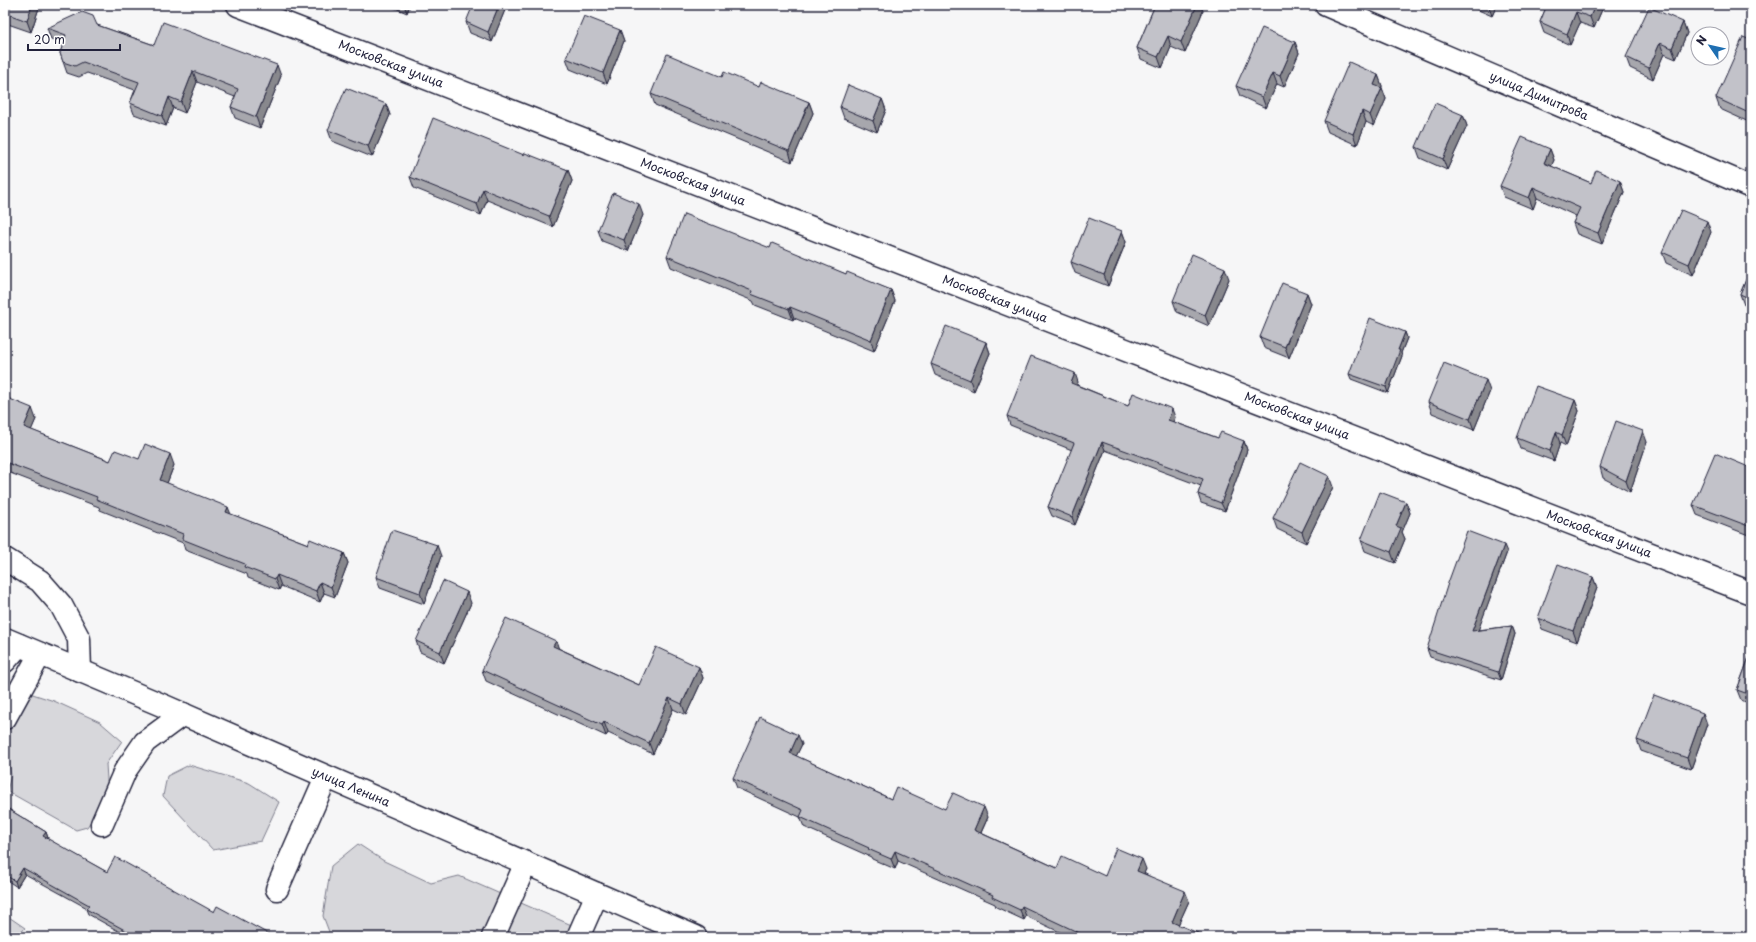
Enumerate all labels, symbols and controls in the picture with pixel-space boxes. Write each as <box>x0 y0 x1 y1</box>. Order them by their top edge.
scale bar <box>28 26 120 52</box>
north arrow <box>1690 26 1730 66</box>
text: 20 m <box>34 30 65 48</box>
text: N <box>1692 32 1711 48</box>
street label: Московская улица <box>336 35 447 92</box>
street label: улица Димитрова <box>1487 66 1592 124</box>
street label: Московская улица <box>638 153 749 210</box>
street label: Московская улица <box>940 270 1051 327</box>
street label: Московская улица <box>1242 387 1353 444</box>
street label: Московская улица <box>1544 505 1655 562</box>
street label: улица Ленина <box>310 762 394 811</box>

